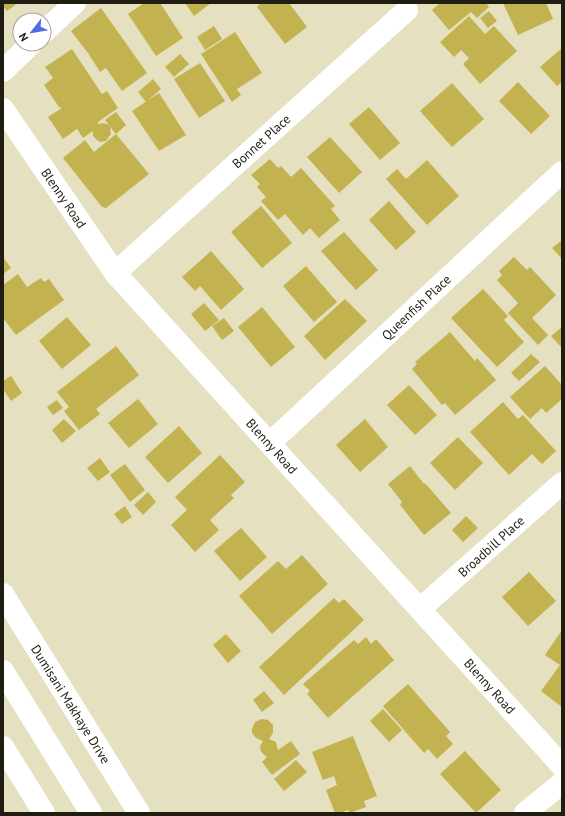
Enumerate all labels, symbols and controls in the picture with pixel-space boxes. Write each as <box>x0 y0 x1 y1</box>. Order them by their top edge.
north arrow <box>12 12 52 52</box>
text: N <box>16 30 31 44</box>
street label: Bonnet Place <box>229 111 294 172</box>
street label: Blenny Road <box>37 165 90 232</box>
street label: Queenfish Place <box>378 271 455 344</box>
street label: Blenny Road <box>242 415 301 478</box>
street label: Broadbill Place <box>455 512 528 581</box>
street label: Dumisani Makhaye Drive <box>27 642 114 767</box>
street label: Blenny Road <box>460 655 519 718</box>

